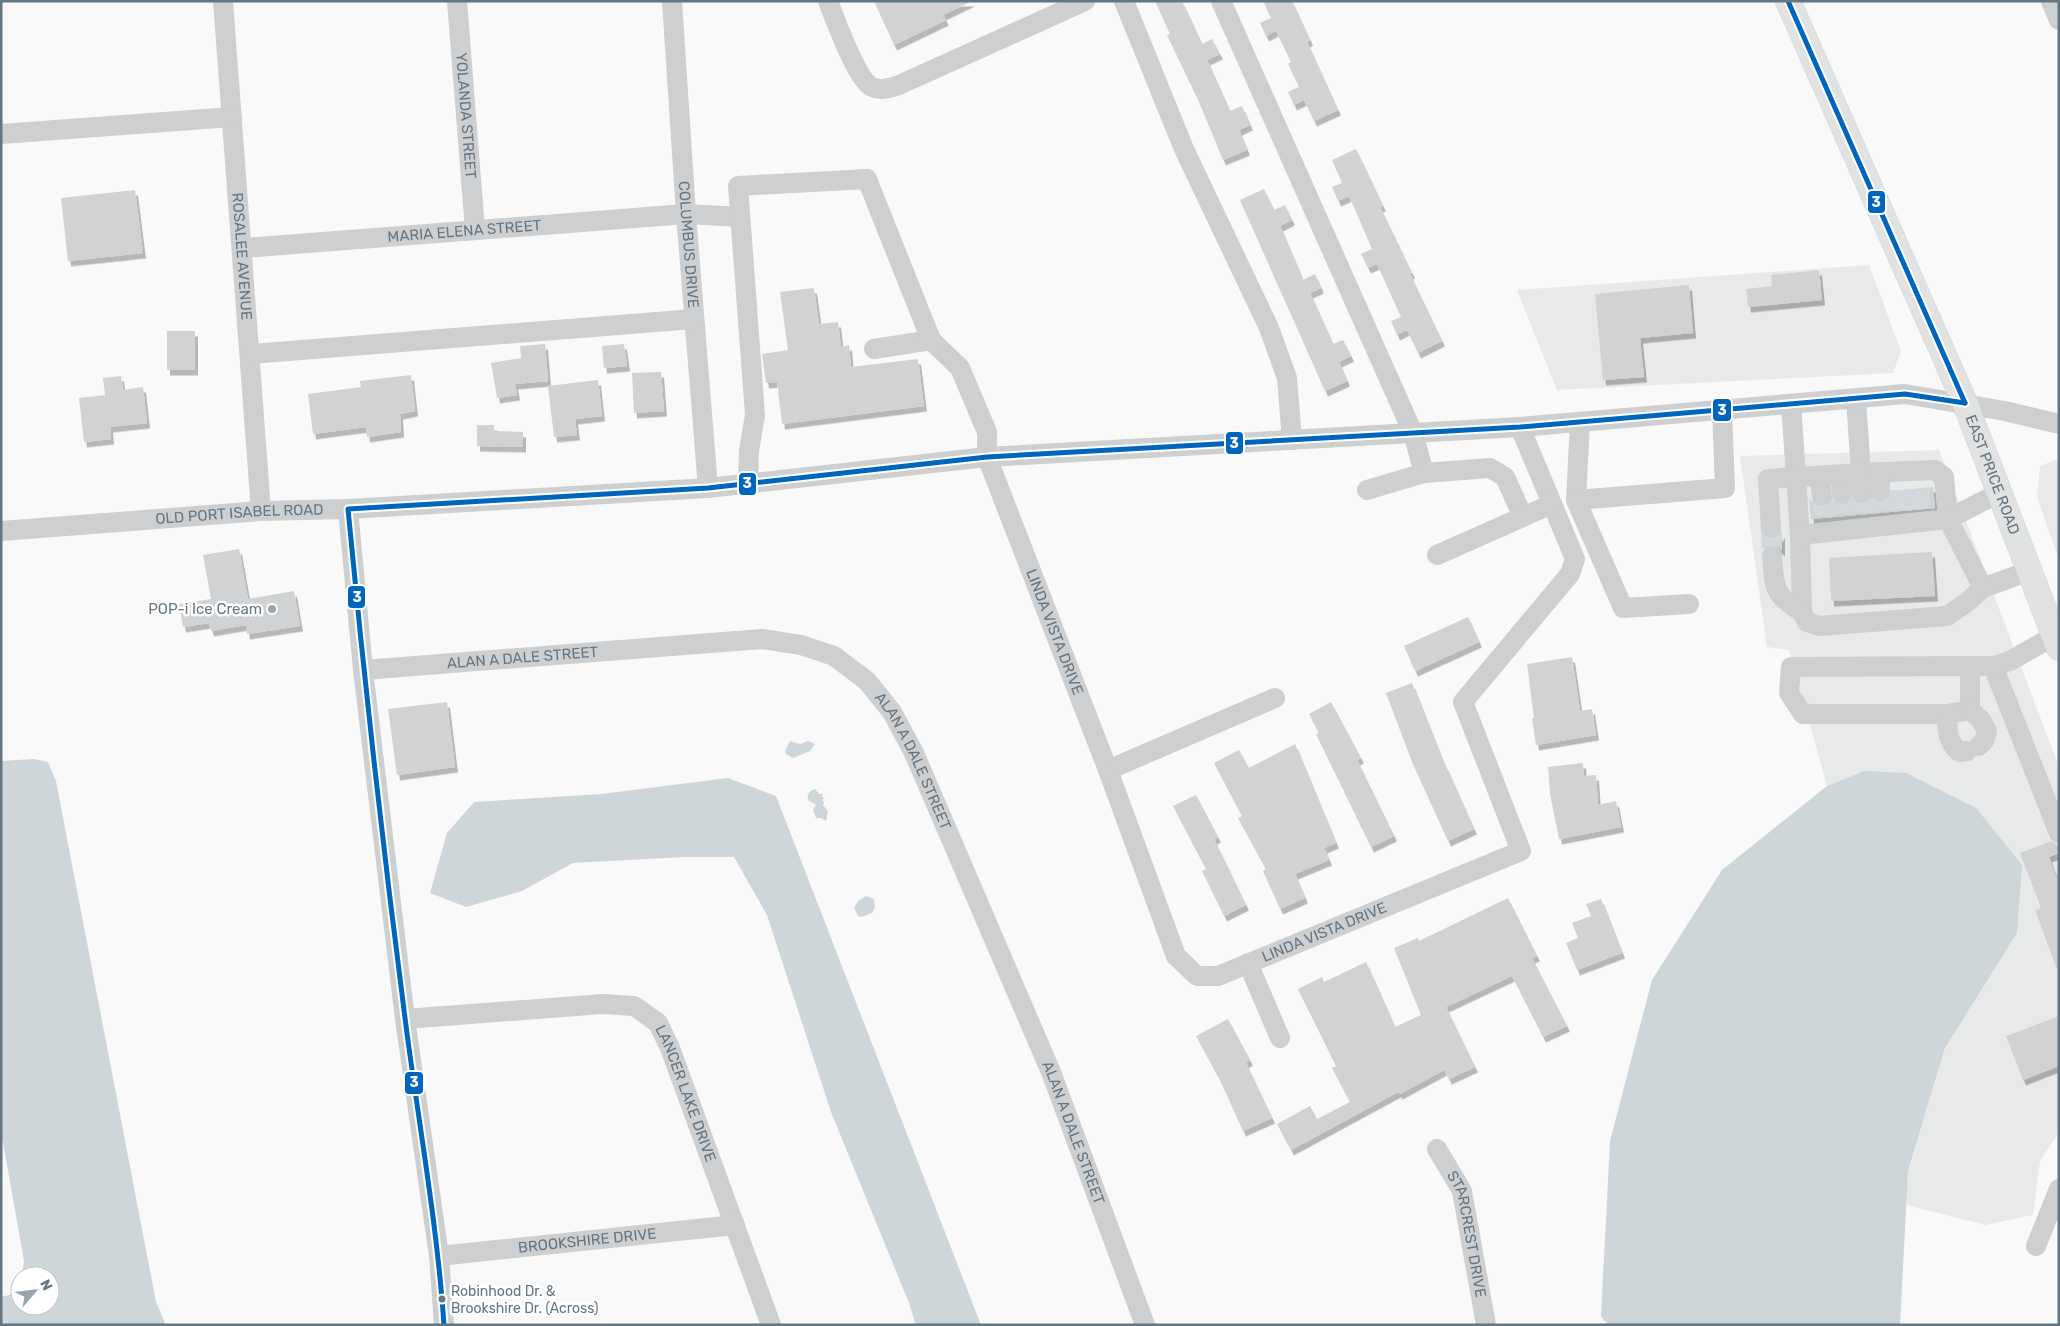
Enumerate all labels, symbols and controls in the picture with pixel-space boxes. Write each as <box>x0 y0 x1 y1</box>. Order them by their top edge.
street label: YOLANDA STREET <box>452 52 480 180</box>
street label: COLUMBUS DRIVE <box>675 180 703 309</box>
line badge: 3 <box>1867 190 1886 214</box>
street label: ROSALEE AVENUE <box>228 192 256 321</box>
text: 3 <box>1871 194 1881 211</box>
street label: MARIA ELENA STREET <box>387 216 542 246</box>
line badge: 3 <box>1712 398 1732 422</box>
text: 3 <box>1717 402 1727 419</box>
street label: EAST PRICE ROAD <box>1961 412 2024 537</box>
line badge: 3 <box>1225 431 1244 455</box>
text: 3 <box>1229 435 1239 452</box>
line badge: 3 <box>738 472 757 496</box>
text: 3 <box>742 475 752 492</box>
street label: OLD PORT ISABEL ROAD <box>155 501 324 528</box>
street label: LINDA VISTA DRIVE <box>1022 566 1087 697</box>
line badge: 3 <box>347 585 366 609</box>
text: 3 <box>352 589 362 606</box>
place label: POP-i Ice Cream <box>148 600 262 618</box>
marker: POP-i Ice Cream <box>266 603 278 615</box>
street label: ALAN A DALE STREET <box>446 643 599 672</box>
street label: ALAN A DALE STREET <box>871 689 955 833</box>
street label: LINDA VISTA DRIVE <box>1259 898 1389 966</box>
street label: LANCER LAKE DRIVE <box>651 1022 720 1165</box>
street label: ALAN A DALE STREET <box>1038 1058 1108 1207</box>
line badge: 3 <box>404 1071 424 1095</box>
text: 3 <box>409 1074 419 1091</box>
street label: STARCREST DRIVE <box>1443 1168 1490 1299</box>
street label: BROOKSHIRE DRIVE <box>517 1224 657 1257</box>
north arrow <box>10 1266 60 1316</box>
text: N <box>36 1277 56 1294</box>
place label: Robinhood Dr. & Brookshire Dr. (Across) <box>451 1283 598 1317</box>
marker: Robinhood Dr. & Brookshire Dr. (Across) <box>437 1294 447 1304</box>

